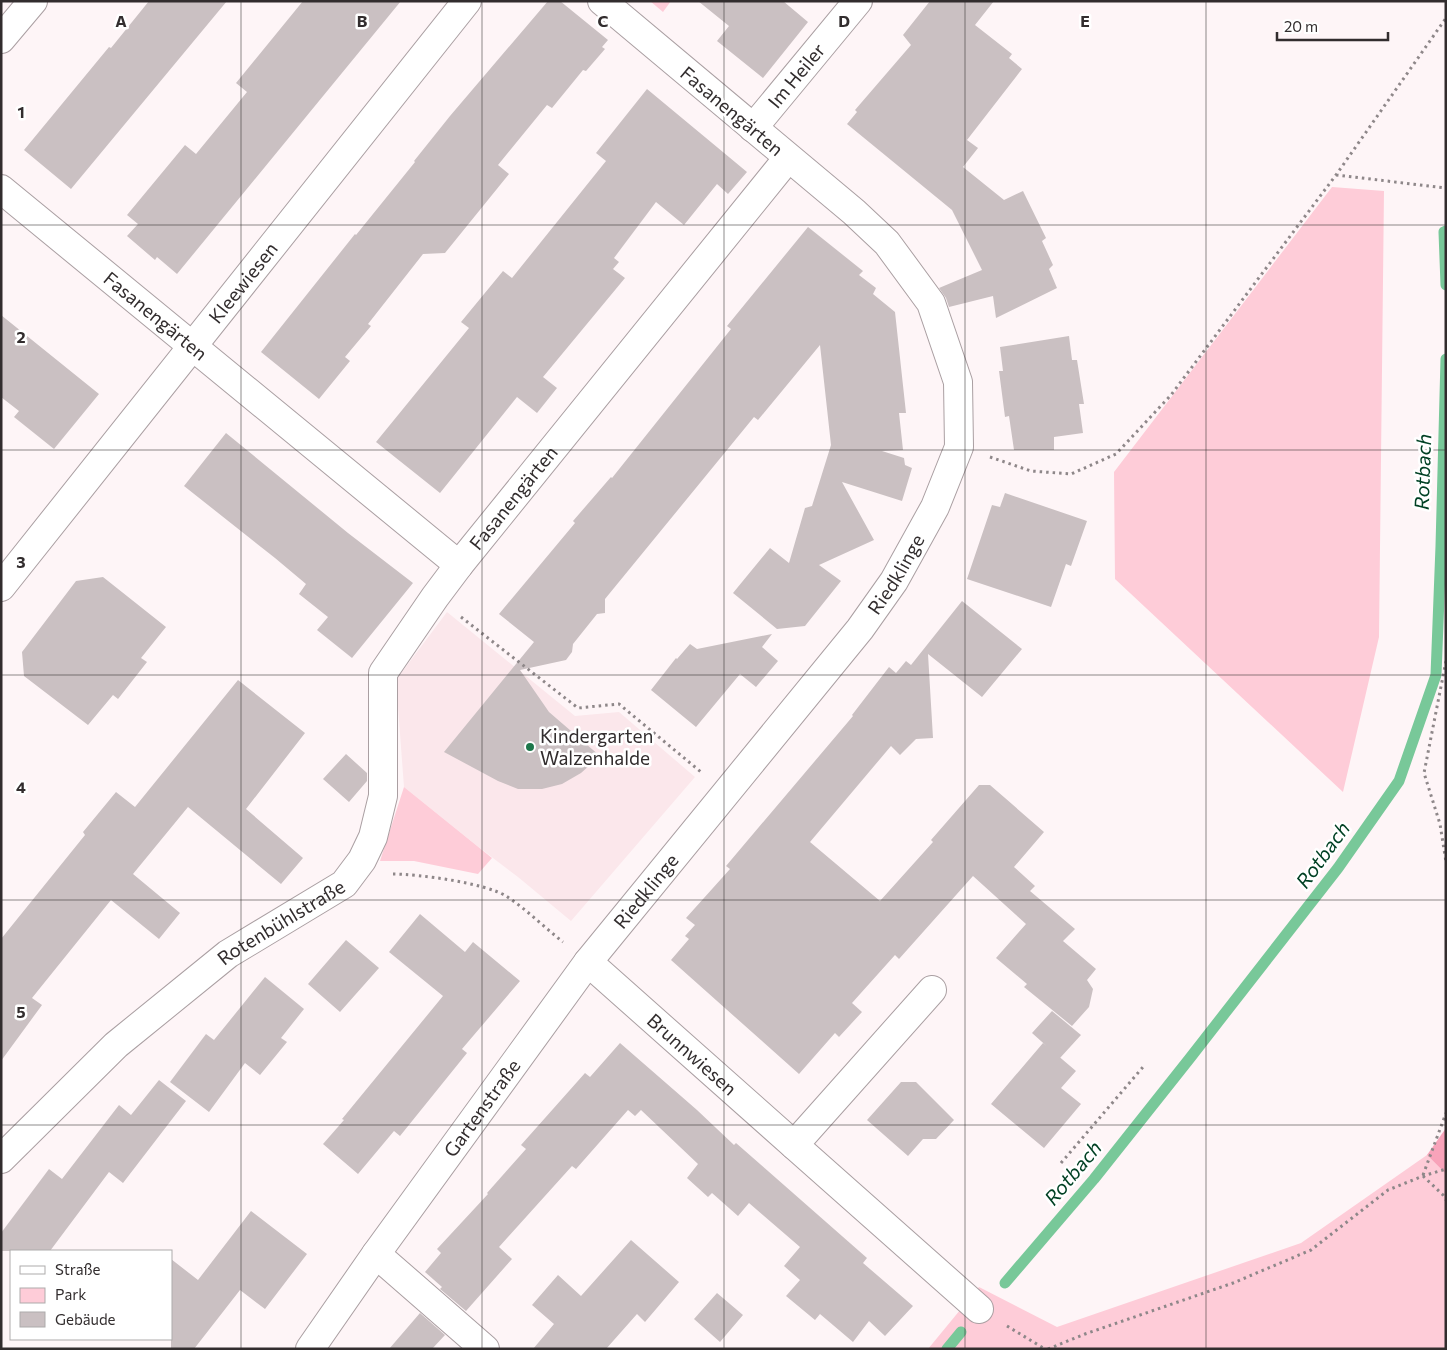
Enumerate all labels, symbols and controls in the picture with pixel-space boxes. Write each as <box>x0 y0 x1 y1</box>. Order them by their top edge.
scale bar <box>1277 10 1388 42</box>
text: A <box>115 11 127 30</box>
text: B <box>357 11 368 30</box>
text: C <box>598 11 609 30</box>
text: D <box>838 11 850 30</box>
text: E <box>1080 11 1090 30</box>
text: 20 m <box>1284 17 1318 35</box>
street label: Im Heiler <box>762 38 830 112</box>
street label: Fasanengärten <box>676 61 788 160</box>
text: 1 <box>17 102 25 121</box>
street label: Kleewiesen <box>204 237 282 327</box>
street label: Fasanengärten <box>99 266 212 365</box>
text: 2 <box>16 327 26 346</box>
water label: Rotbach <box>1409 433 1435 510</box>
street label: Fasanengärten <box>464 441 562 554</box>
street label: Riedklinge <box>862 530 929 618</box>
text: 3 <box>16 552 26 571</box>
place label: Kindergarten Walzenhalde <box>540 724 653 769</box>
marker: Kindergarten Walzenhalde <box>524 741 536 753</box>
text: 4 <box>16 777 26 796</box>
water label: Rotbach <box>1290 817 1354 892</box>
street label: Riedklinge <box>608 849 683 933</box>
street label: Rotenbühlstraße <box>212 874 349 969</box>
text: 5 <box>16 1002 26 1021</box>
street label: Brunnwiesen <box>643 1008 742 1100</box>
street label: Gartenstraße <box>438 1054 525 1161</box>
water label: Rotbach <box>1039 1135 1106 1209</box>
legend <box>10 1250 172 1340</box>
text: Straße <box>55 1260 101 1278</box>
text: Park <box>55 1285 86 1303</box>
text: Gebäude <box>55 1310 116 1328</box>

